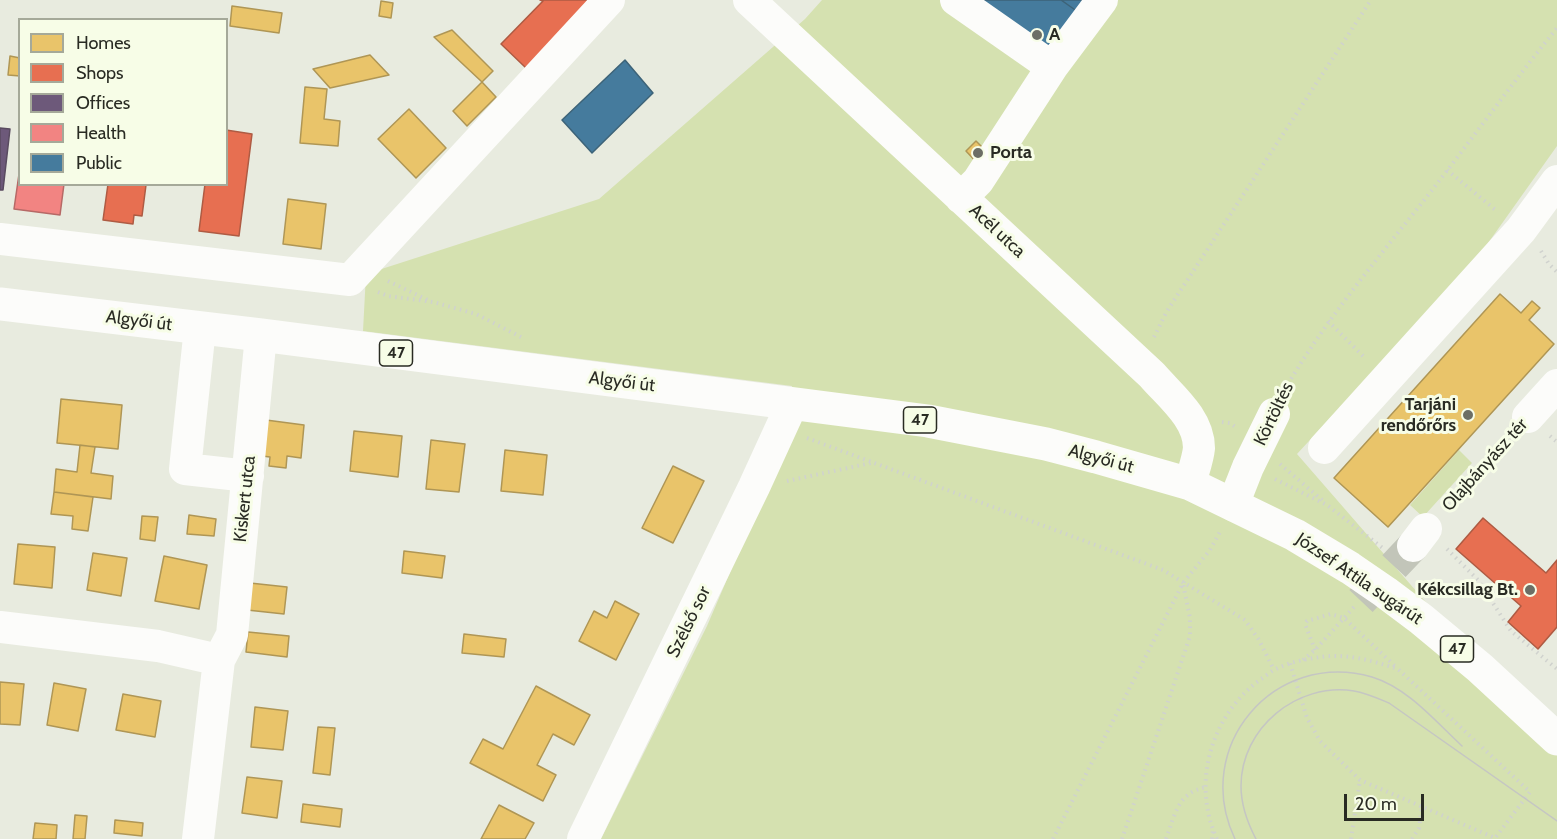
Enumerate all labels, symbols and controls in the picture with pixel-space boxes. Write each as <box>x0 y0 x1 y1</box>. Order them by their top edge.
legend <box>18 18 228 186</box>
place label: A <box>1049 24 1060 46</box>
marker: A <box>1030 28 1044 42</box>
text: Homes <box>76 32 131 54</box>
text: Shops <box>76 62 124 84</box>
text: Offices <box>76 92 130 114</box>
text: Health <box>76 122 126 144</box>
place label: Porta <box>990 142 1032 164</box>
marker: Porta <box>971 146 985 160</box>
text: Public <box>76 152 122 174</box>
street label: Acél utca <box>965 200 1029 262</box>
street label: Algyői út <box>105 306 173 336</box>
road number: 47 <box>380 340 412 366</box>
street label: Algyői út <box>588 367 656 397</box>
street label: Körtöltés <box>1249 379 1299 449</box>
place label: Tarjáni rendőrőrs <box>1381 394 1456 436</box>
road number: 47 <box>904 407 936 433</box>
marker: Tarjáni rendőrőrs <box>1461 408 1475 422</box>
street label: Olajbányász tér <box>1438 414 1532 516</box>
street label: Algyői út <box>1066 440 1136 478</box>
street label: Kiskert utca <box>230 455 260 543</box>
street label: József Attila sugárút <box>1291 529 1427 629</box>
place label: Kékcsillag Bt. <box>1417 579 1518 601</box>
street label: Szélső sor <box>663 583 715 661</box>
marker: Kékcsillag Bt. <box>1523 583 1537 597</box>
road number: 47 <box>1440 636 1474 662</box>
scale bar <box>1347 782 1426 820</box>
text: 20 m <box>1355 793 1397 815</box>

